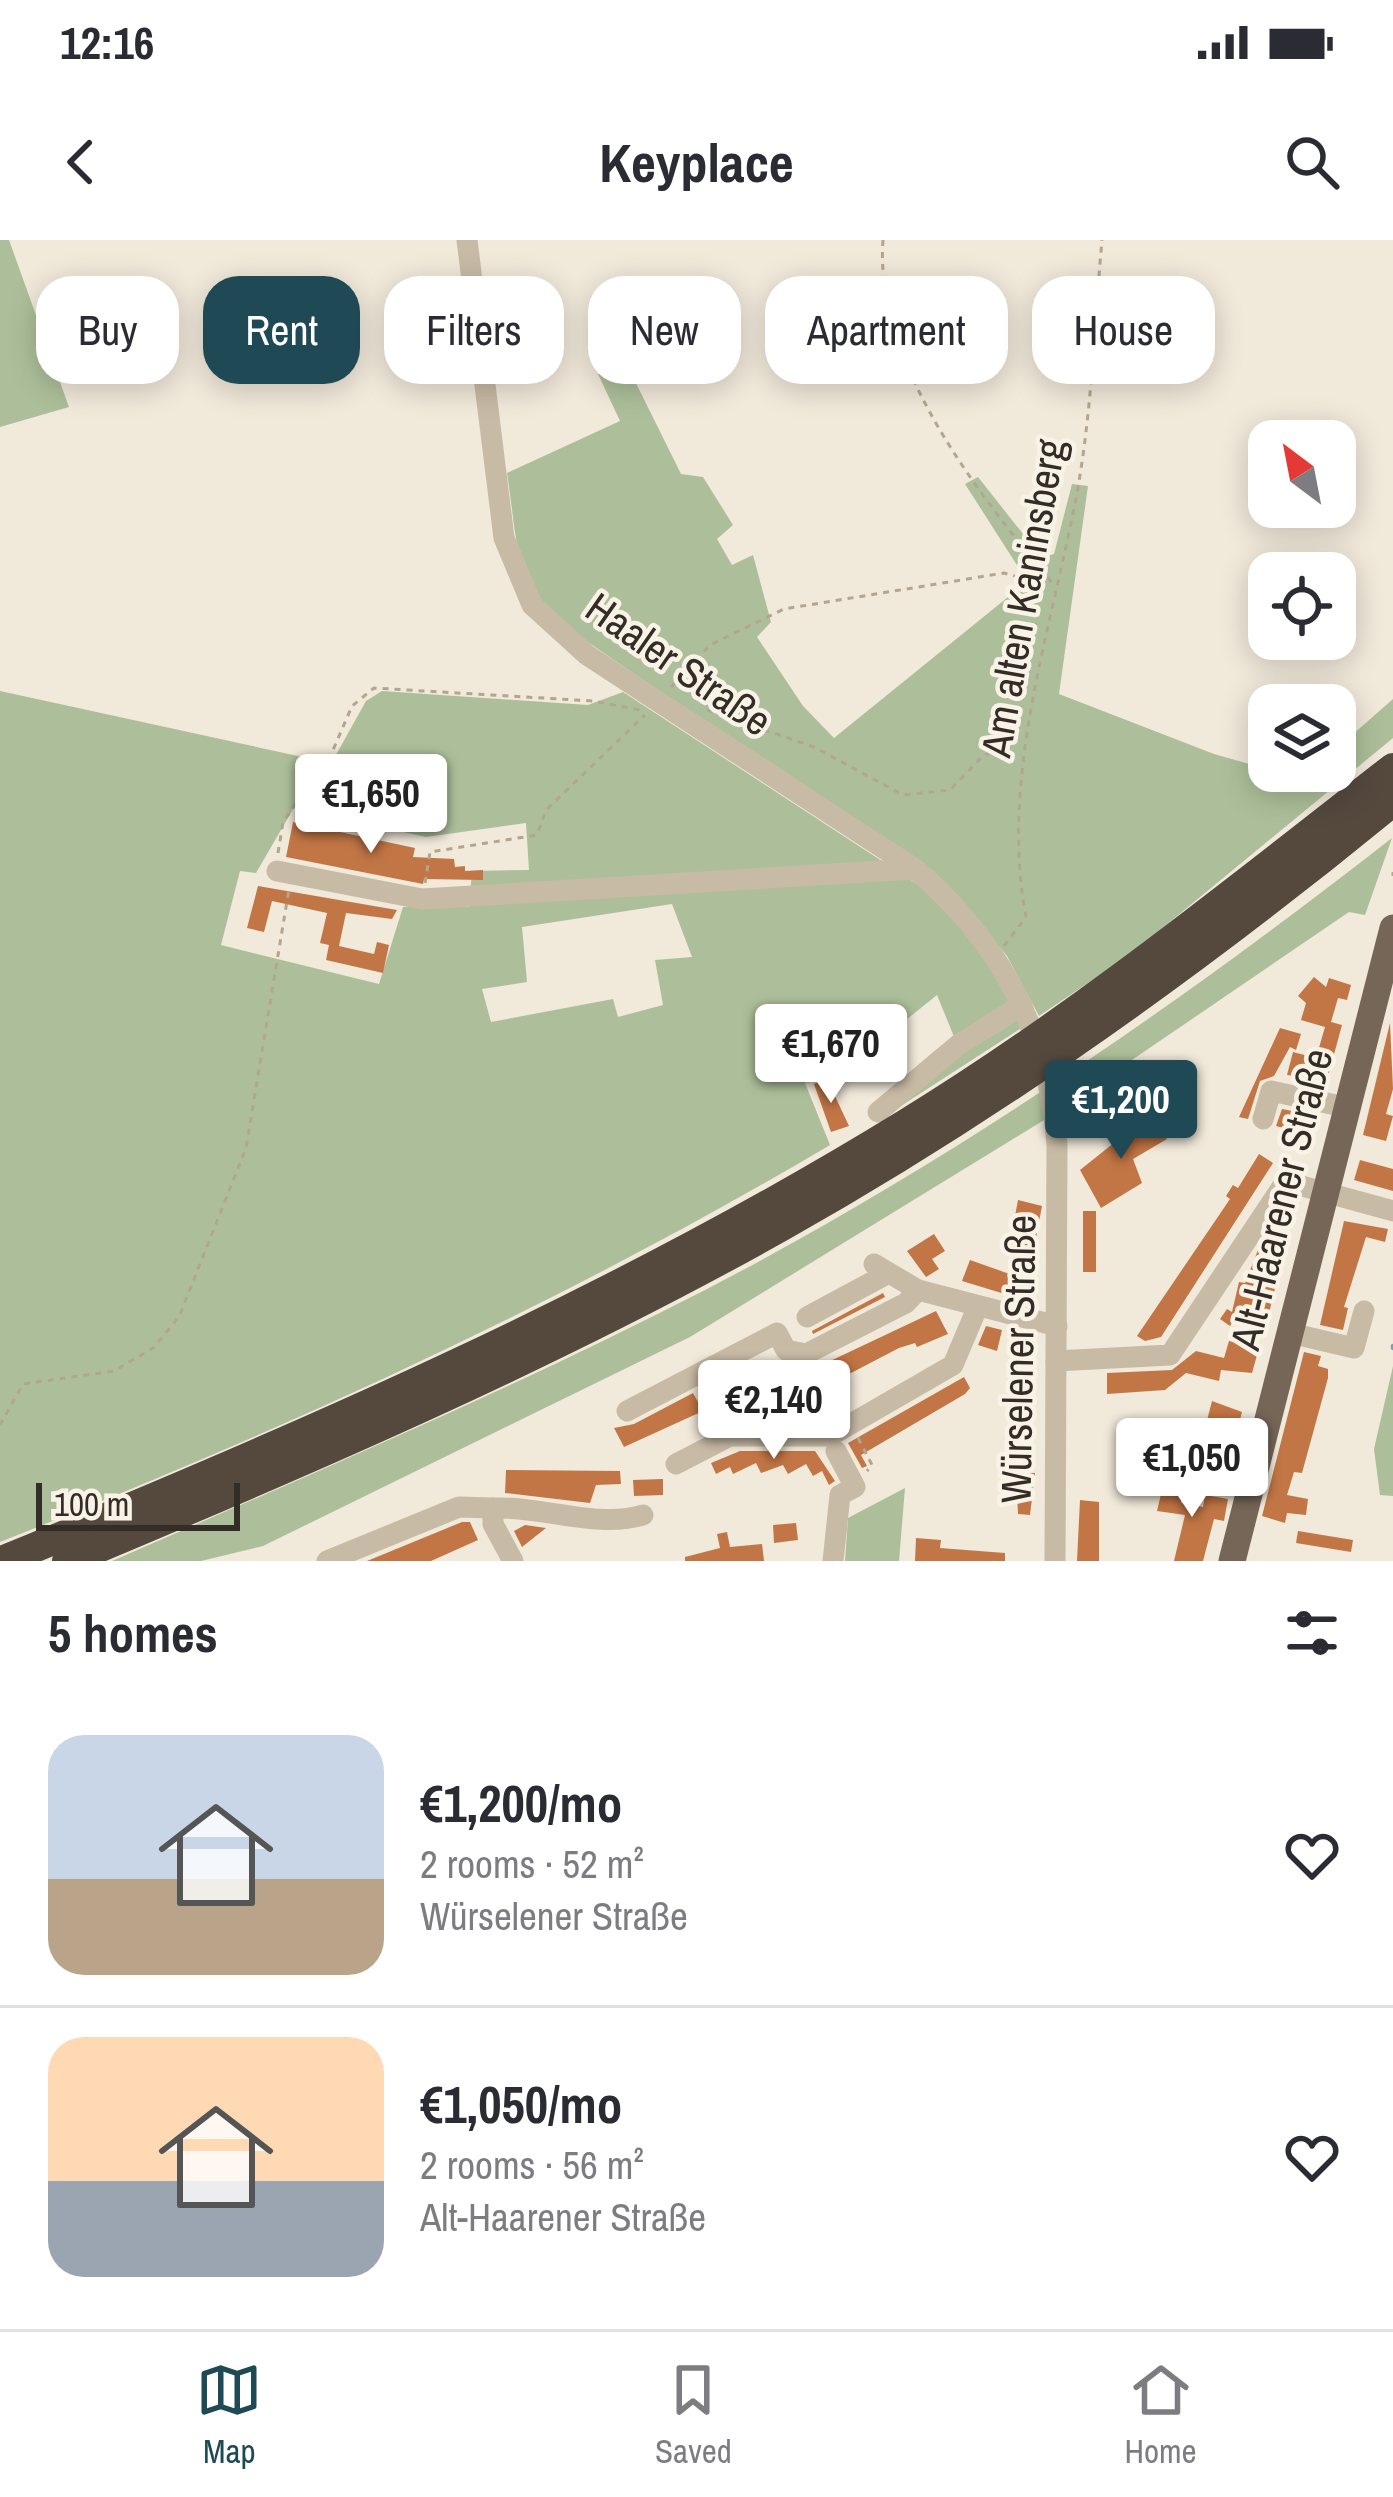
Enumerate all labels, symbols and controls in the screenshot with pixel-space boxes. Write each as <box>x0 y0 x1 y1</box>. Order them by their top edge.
text: 12:16 <box>60 12 154 73</box>
text: Keyplace <box>599 126 794 199</box>
icon: back <box>48 129 114 195</box>
icon: search <box>1279 129 1345 195</box>
chip: Buy <box>36 276 179 384</box>
chip: Rent <box>203 276 360 384</box>
chip: Filters <box>384 276 564 384</box>
chip: New <box>588 276 741 384</box>
chip: Apartment <box>765 276 1008 384</box>
chip: House <box>1032 276 1215 384</box>
north arrow <box>1248 420 1356 528</box>
map controls <box>1248 420 1356 792</box>
street label: Am alten Kaninsberg <box>967 435 1079 762</box>
button: locate <box>1248 552 1356 660</box>
street label: Haaler Straße <box>575 580 783 748</box>
button: layers <box>1248 684 1356 792</box>
pin: €1,650 <box>273 754 469 856</box>
text: €1,650 <box>322 767 420 819</box>
pin: €1,670 <box>733 1004 929 1106</box>
text: €1,670 <box>782 1017 880 1069</box>
street label: Alt-Haarener Straße <box>1216 1043 1345 1356</box>
pin: €1,200 <box>1023 1060 1219 1162</box>
text: €1,200 <box>1072 1073 1170 1125</box>
street label: Würselener Straße <box>987 1214 1049 1504</box>
pin: €2,140 <box>676 1360 872 1462</box>
text: €2,140 <box>725 1373 823 1425</box>
pin: €1,050 <box>1094 1418 1290 1520</box>
text: €1,050 <box>1143 1431 1241 1483</box>
scale bar <box>36 1477 240 1530</box>
text: 100 m <box>54 1482 129 1526</box>
text: 5 homes <box>48 1599 218 1668</box>
icon: filters <box>1279 1600 1345 1666</box>
text: €1,200/mo <box>420 1769 622 1838</box>
icon: home <box>144 1783 288 1927</box>
icon: heart <box>1279 1822 1345 1888</box>
text: 2 rooms · 52 m² <box>420 1838 644 1890</box>
text: Würselener Straße <box>420 1890 688 1942</box>
text: €1,050/mo <box>420 2070 622 2139</box>
icon: home <box>144 2085 288 2229</box>
icon: heart <box>1279 2124 1345 2190</box>
text: 2 rooms · 56 m² <box>420 2139 644 2191</box>
text: Alt-Haarener Straße <box>420 2191 706 2243</box>
tab: Map <box>196 2357 262 2473</box>
tab: Saved <box>655 2357 732 2473</box>
tab: Home <box>1124 2357 1197 2473</box>

